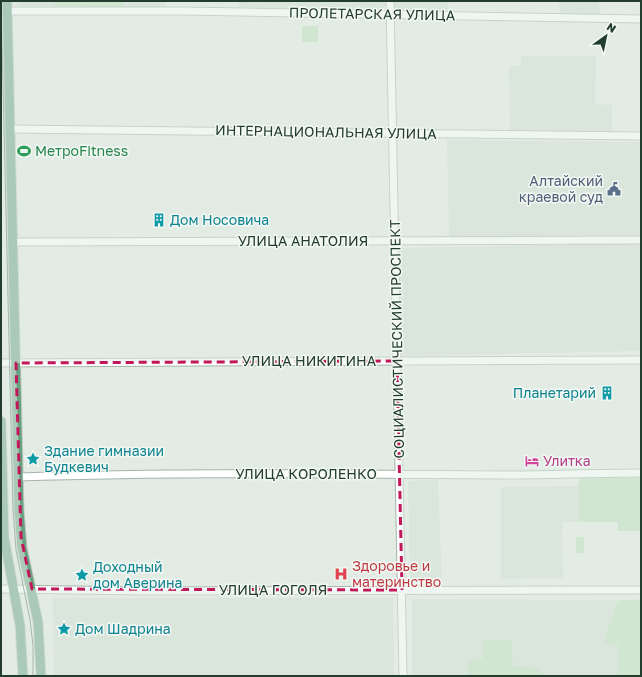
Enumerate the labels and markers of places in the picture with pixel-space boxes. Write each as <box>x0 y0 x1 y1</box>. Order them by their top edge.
place label: МетроFitness <box>35 142 128 159</box>
sports icon: МетроFitness <box>16 143 32 159</box>
place label: Алтайский краевой суд <box>519 172 604 205</box>
public building icon: Алтайский краевой суд <box>606 181 622 197</box>
place label: Дом Носовича <box>170 211 269 228</box>
building icon: Дом Носовича <box>151 212 167 228</box>
place label: Планетарий <box>513 384 596 401</box>
building icon: Планетарий <box>599 385 615 401</box>
place label: Здание гимназии Будкевич <box>44 442 164 475</box>
place icon: Здание гимназии Будкевич <box>25 451 41 467</box>
place label: Улитка <box>543 452 591 469</box>
hotel icon: Улитка <box>524 453 540 469</box>
place label: Здоровье и материнство <box>352 557 441 590</box>
place label: Доходный дом Аверина <box>93 558 182 591</box>
hospital icon: Здоровье и материнство <box>333 566 349 582</box>
place icon: Доходный дом Аверина <box>74 567 90 583</box>
place label: Дом Шадрина <box>75 620 171 637</box>
place icon: Дом Шадрина <box>56 621 72 637</box>

